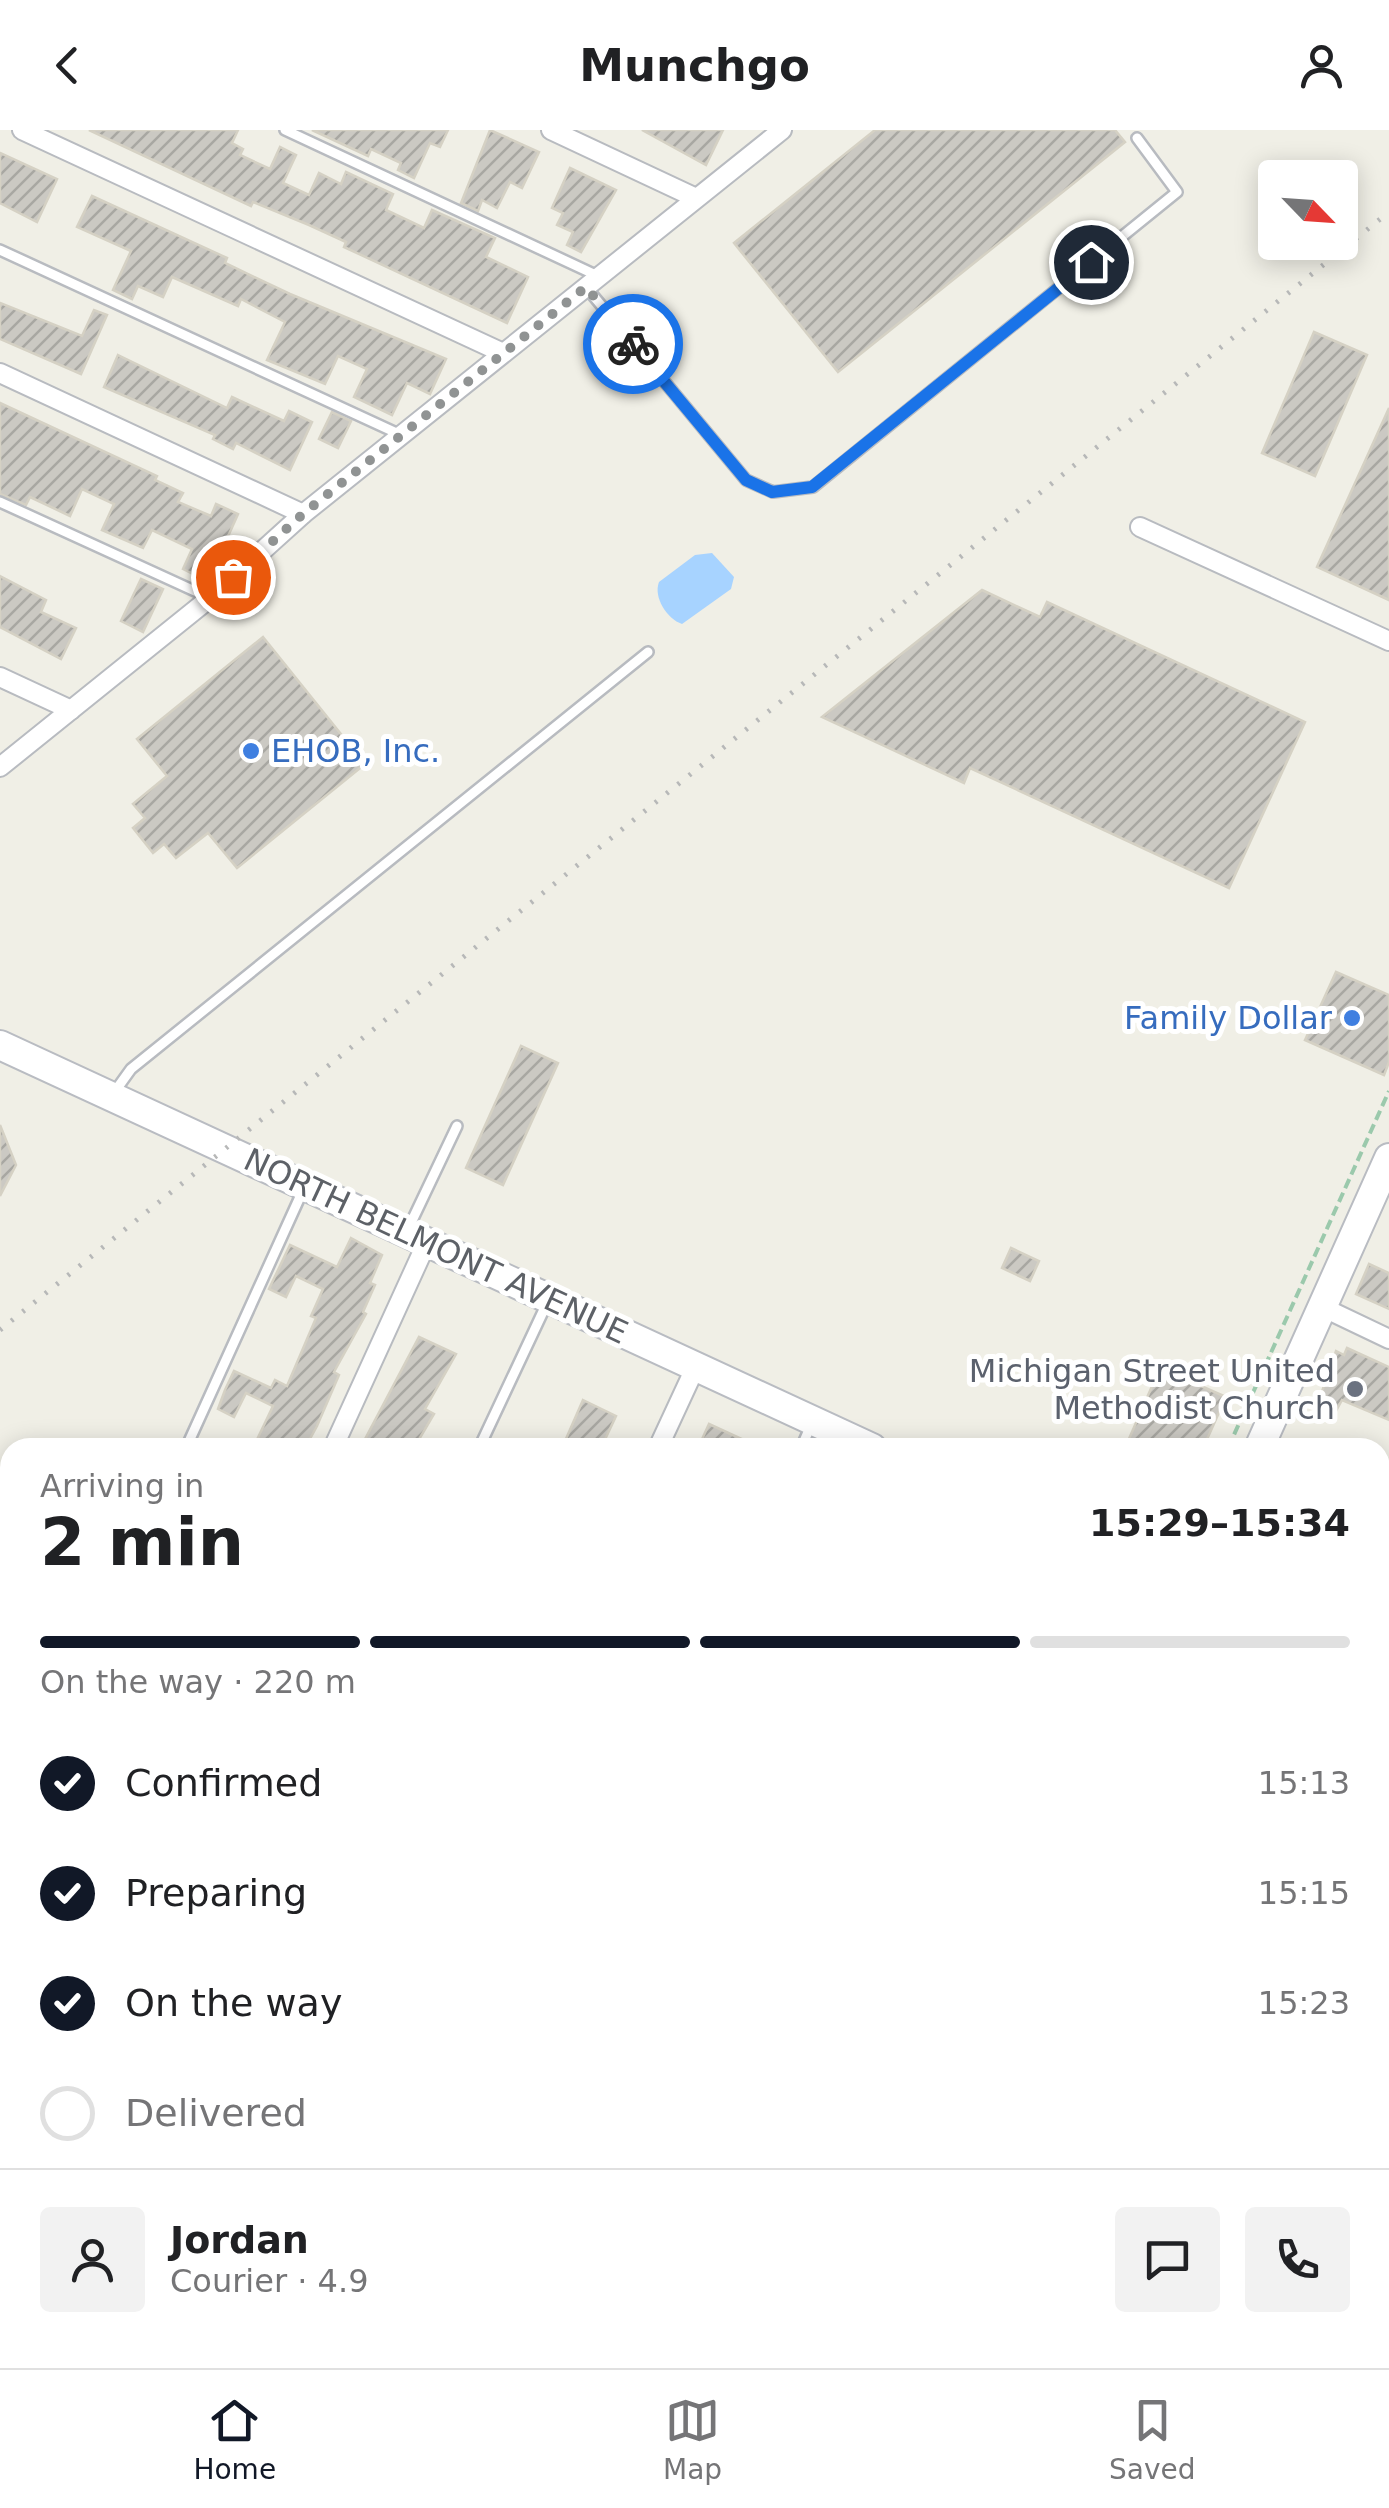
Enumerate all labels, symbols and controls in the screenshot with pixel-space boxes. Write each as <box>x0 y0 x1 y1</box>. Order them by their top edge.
icon: back <box>40 38 95 93</box>
icon: person <box>1294 38 1349 93</box>
text: Munchgo <box>579 39 810 92</box>
north arrow <box>1258 160 1358 260</box>
map controls <box>1258 160 1358 260</box>
pin <box>1049 220 1134 305</box>
icon: home <box>1064 235 1119 290</box>
courier <box>583 294 683 394</box>
icon: bike <box>606 317 661 372</box>
pin <box>191 535 276 620</box>
icon: bag <box>206 550 261 605</box>
place label: EHOB, Inc. <box>271 732 440 770</box>
marker: EHOB, Inc. <box>240 740 262 762</box>
place label: Family Dollar <box>1124 999 1333 1037</box>
marker: Family Dollar <box>1341 1007 1363 1029</box>
street label: NORTH BELMONT AVENUE <box>238 1140 634 1352</box>
place label: Michigan Street United Methodist Church <box>969 1352 1335 1427</box>
marker: Michigan Street United Methodist Church <box>1344 1378 1366 1400</box>
text: Arriving in <box>40 1467 204 1505</box>
text: 15:29–15:34 <box>1089 1501 1350 1545</box>
text: 2 min <box>40 1505 244 1580</box>
text: On the way · 220 m <box>40 1663 356 1701</box>
icon: check <box>40 1756 95 1811</box>
text: Confirmed <box>125 1761 322 1805</box>
text: 15:13 <box>1258 1764 1350 1802</box>
icon: check <box>40 1866 95 1921</box>
text: Preparing <box>125 1871 307 1915</box>
text: 15:15 <box>1258 1874 1350 1912</box>
icon: check <box>40 1976 95 2031</box>
text: On the way <box>125 1981 342 2025</box>
text: 15:23 <box>1258 1984 1350 2022</box>
text: Delivered <box>125 2091 307 2135</box>
button: person <box>40 2207 145 2312</box>
button: chat <box>1115 2207 1220 2312</box>
button: phone <box>1245 2207 1350 2312</box>
text: Jordan <box>170 2218 309 2262</box>
text: Courier · 4.9 <box>170 2262 369 2300</box>
tab: Home <box>193 2393 276 2486</box>
tab: Map <box>663 2393 722 2486</box>
tab: Saved <box>1109 2393 1196 2486</box>

